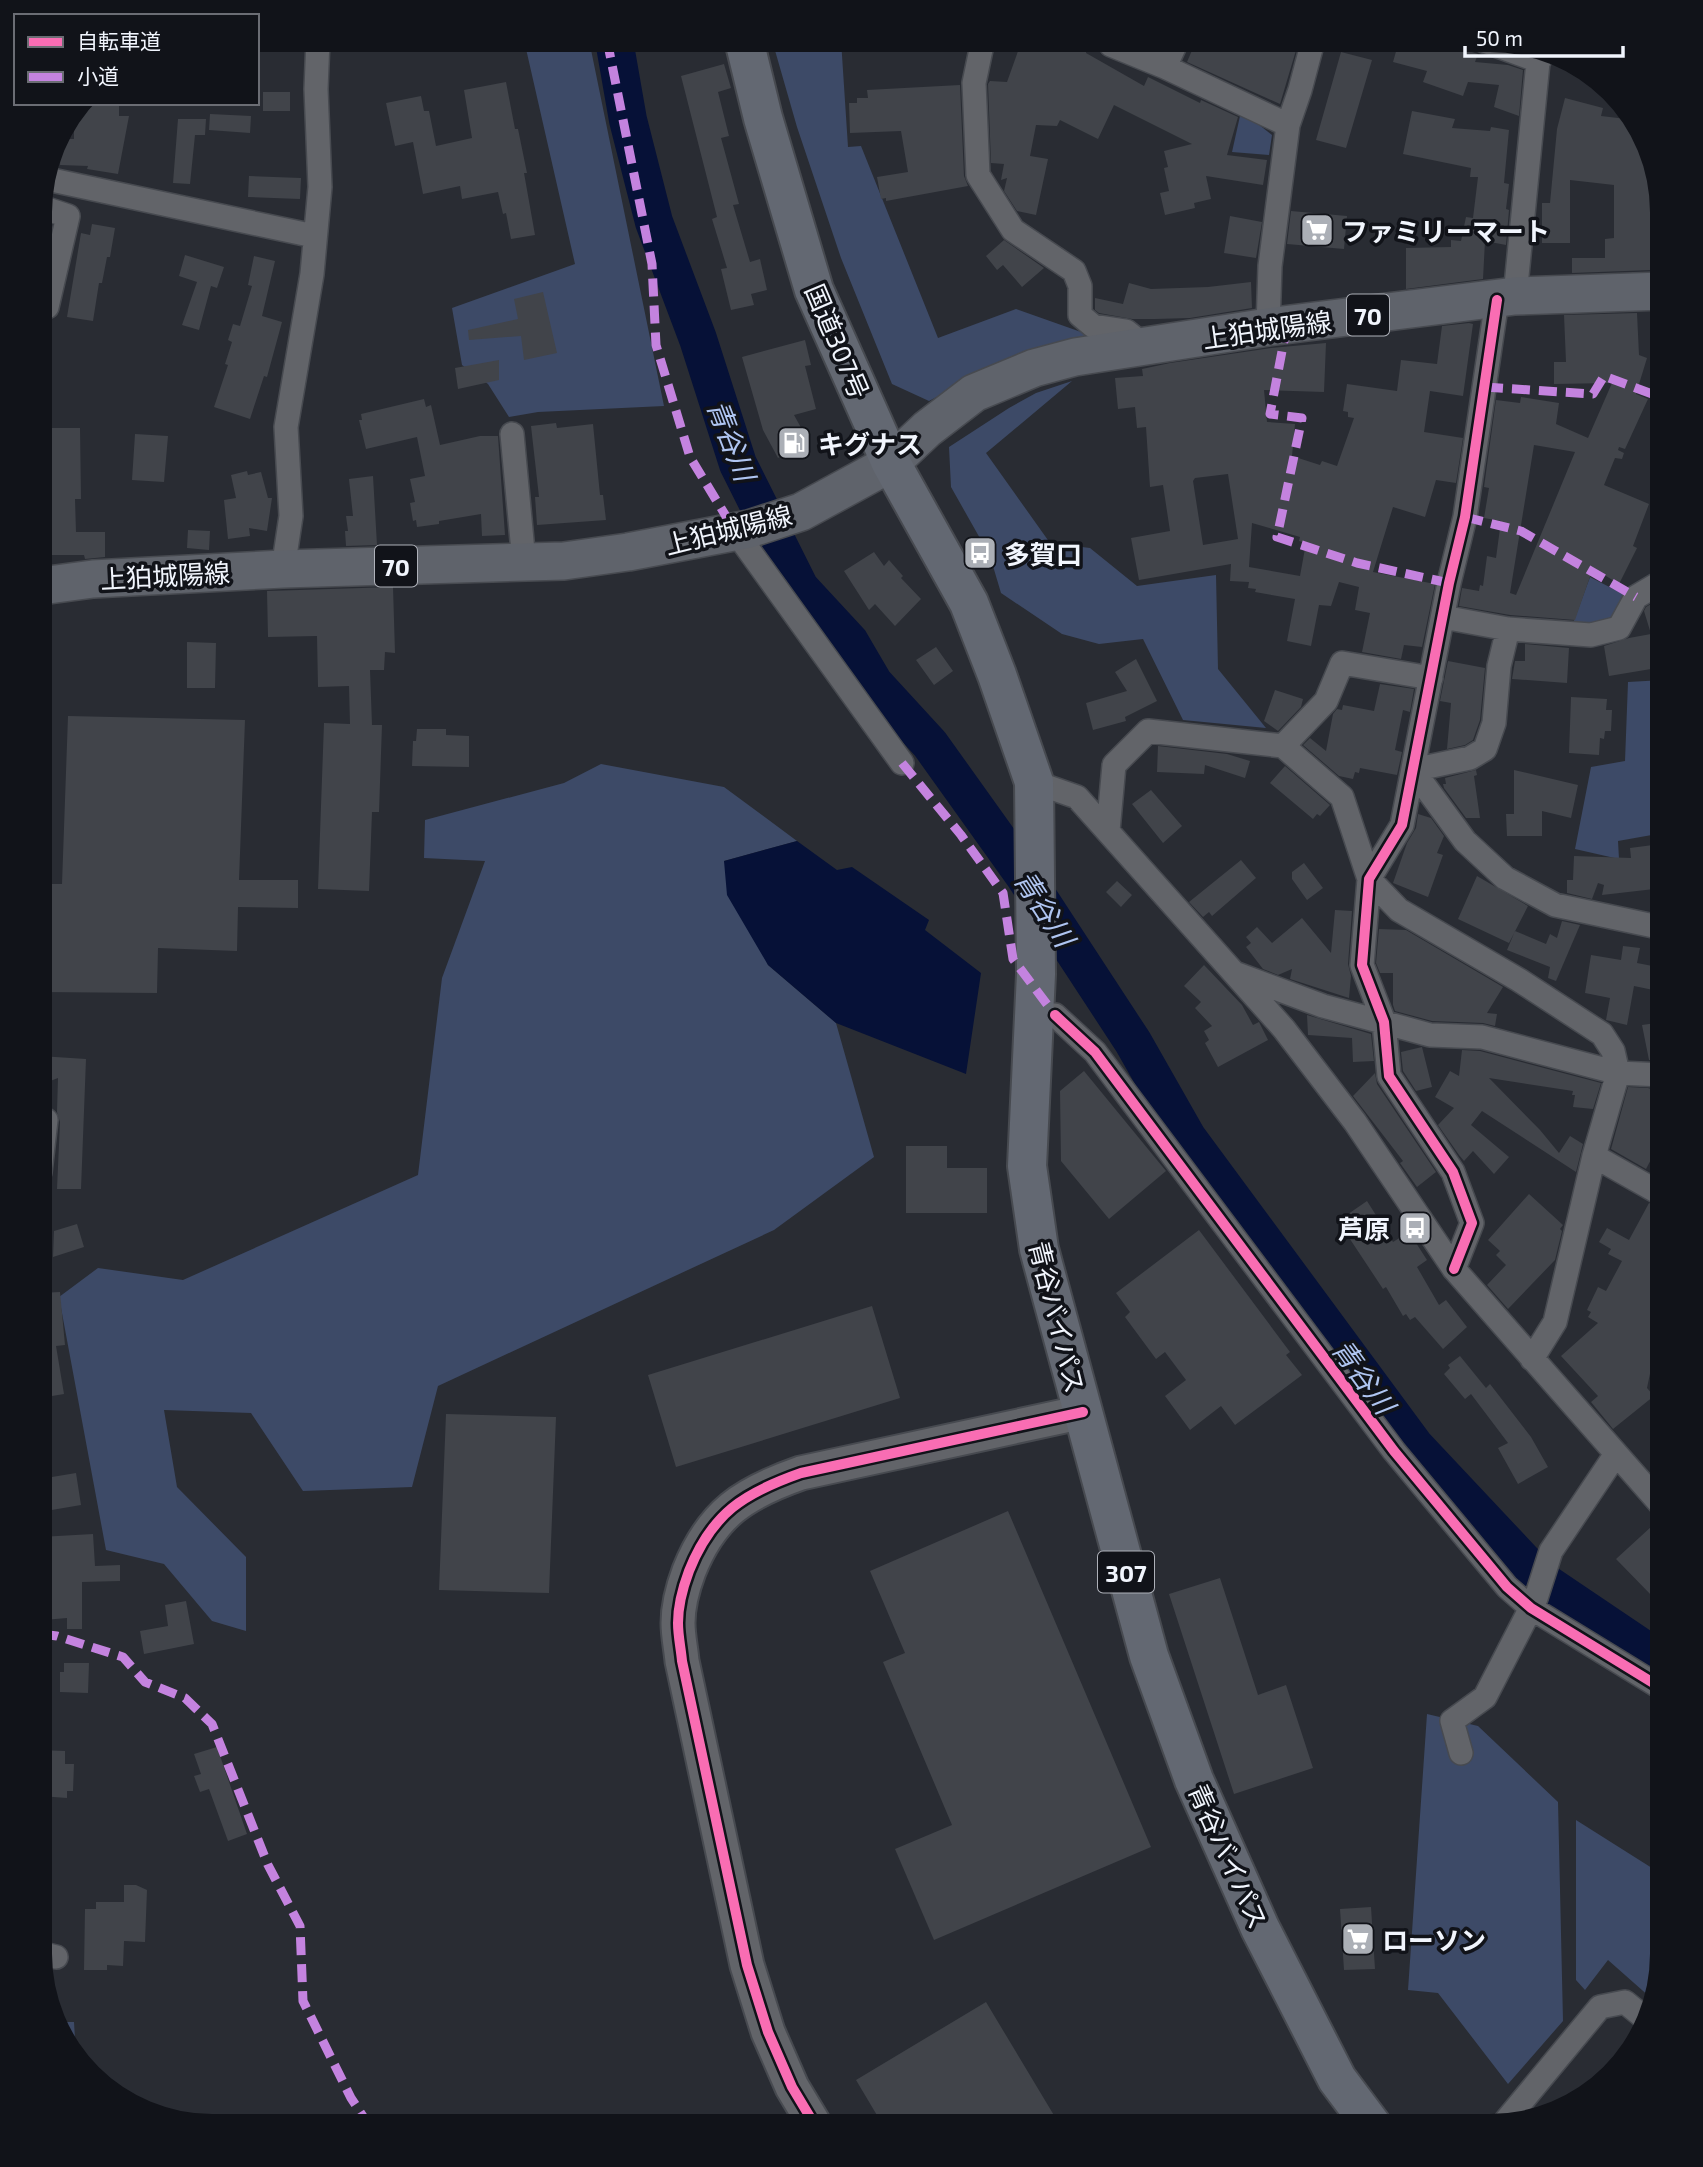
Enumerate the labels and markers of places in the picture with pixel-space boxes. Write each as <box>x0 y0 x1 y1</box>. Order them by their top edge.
supermarket icon: ファミリーマート <box>1298 211 1336 249</box>
place label: ファミリーマート <box>1342 215 1550 246</box>
fuel station icon: キグナス <box>775 424 813 462</box>
place label: キグナス <box>818 428 922 459</box>
bus stop icon: 多賀口 <box>961 534 999 572</box>
place label: 多賀口 <box>1004 538 1082 569</box>
bus stop icon: 芦原 <box>1396 1209 1434 1247</box>
place label: 芦原 <box>1338 1213 1390 1244</box>
supermarket icon: ローソン <box>1339 1920 1377 1958</box>
place label: ローソン <box>1382 1924 1486 1955</box>

